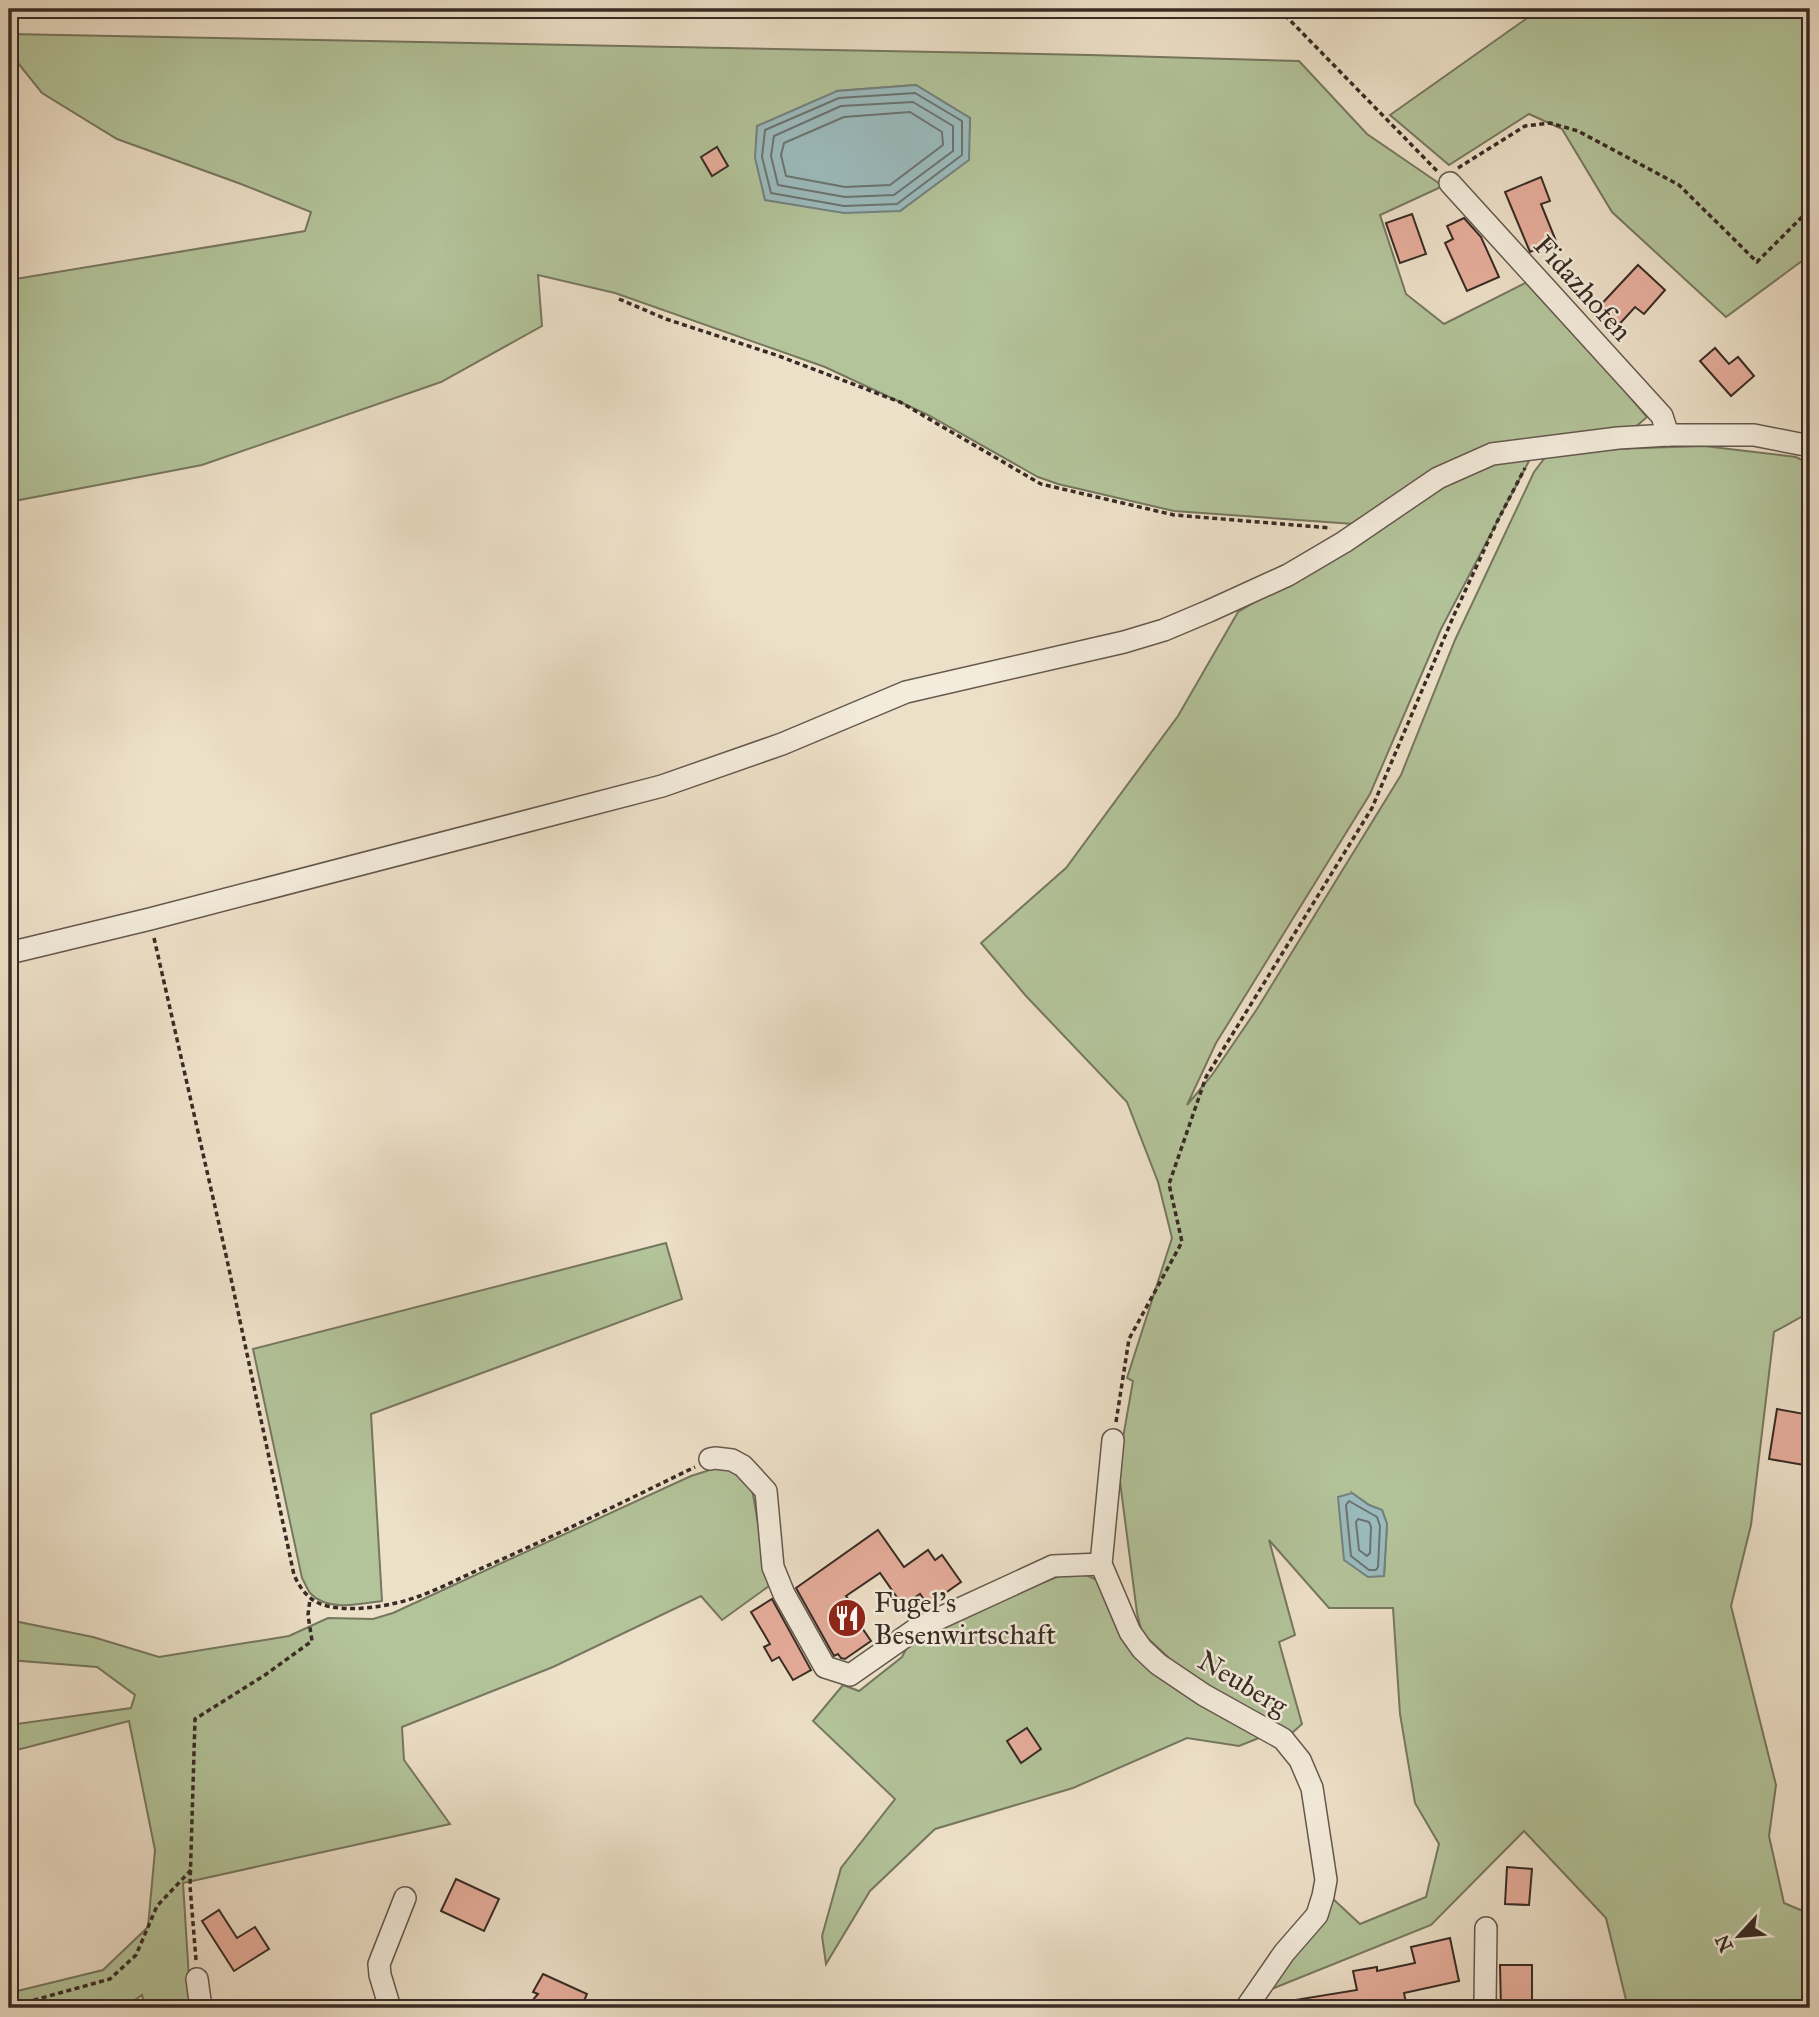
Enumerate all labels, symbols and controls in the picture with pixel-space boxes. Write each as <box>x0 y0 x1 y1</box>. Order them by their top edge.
street label: Fidazhofen <box>1526 228 1640 348</box>
place label: Fugel's Besenwirtschaft <box>874 1585 1056 1652</box>
restaurant icon: Fugel's Besenwirtschaft <box>826 1597 868 1639</box>
street label: Neuberg <box>1192 1643 1295 1724</box>
north arrow <box>1703 1902 1773 1972</box>
text: N <box>1710 1931 1738 1956</box>

